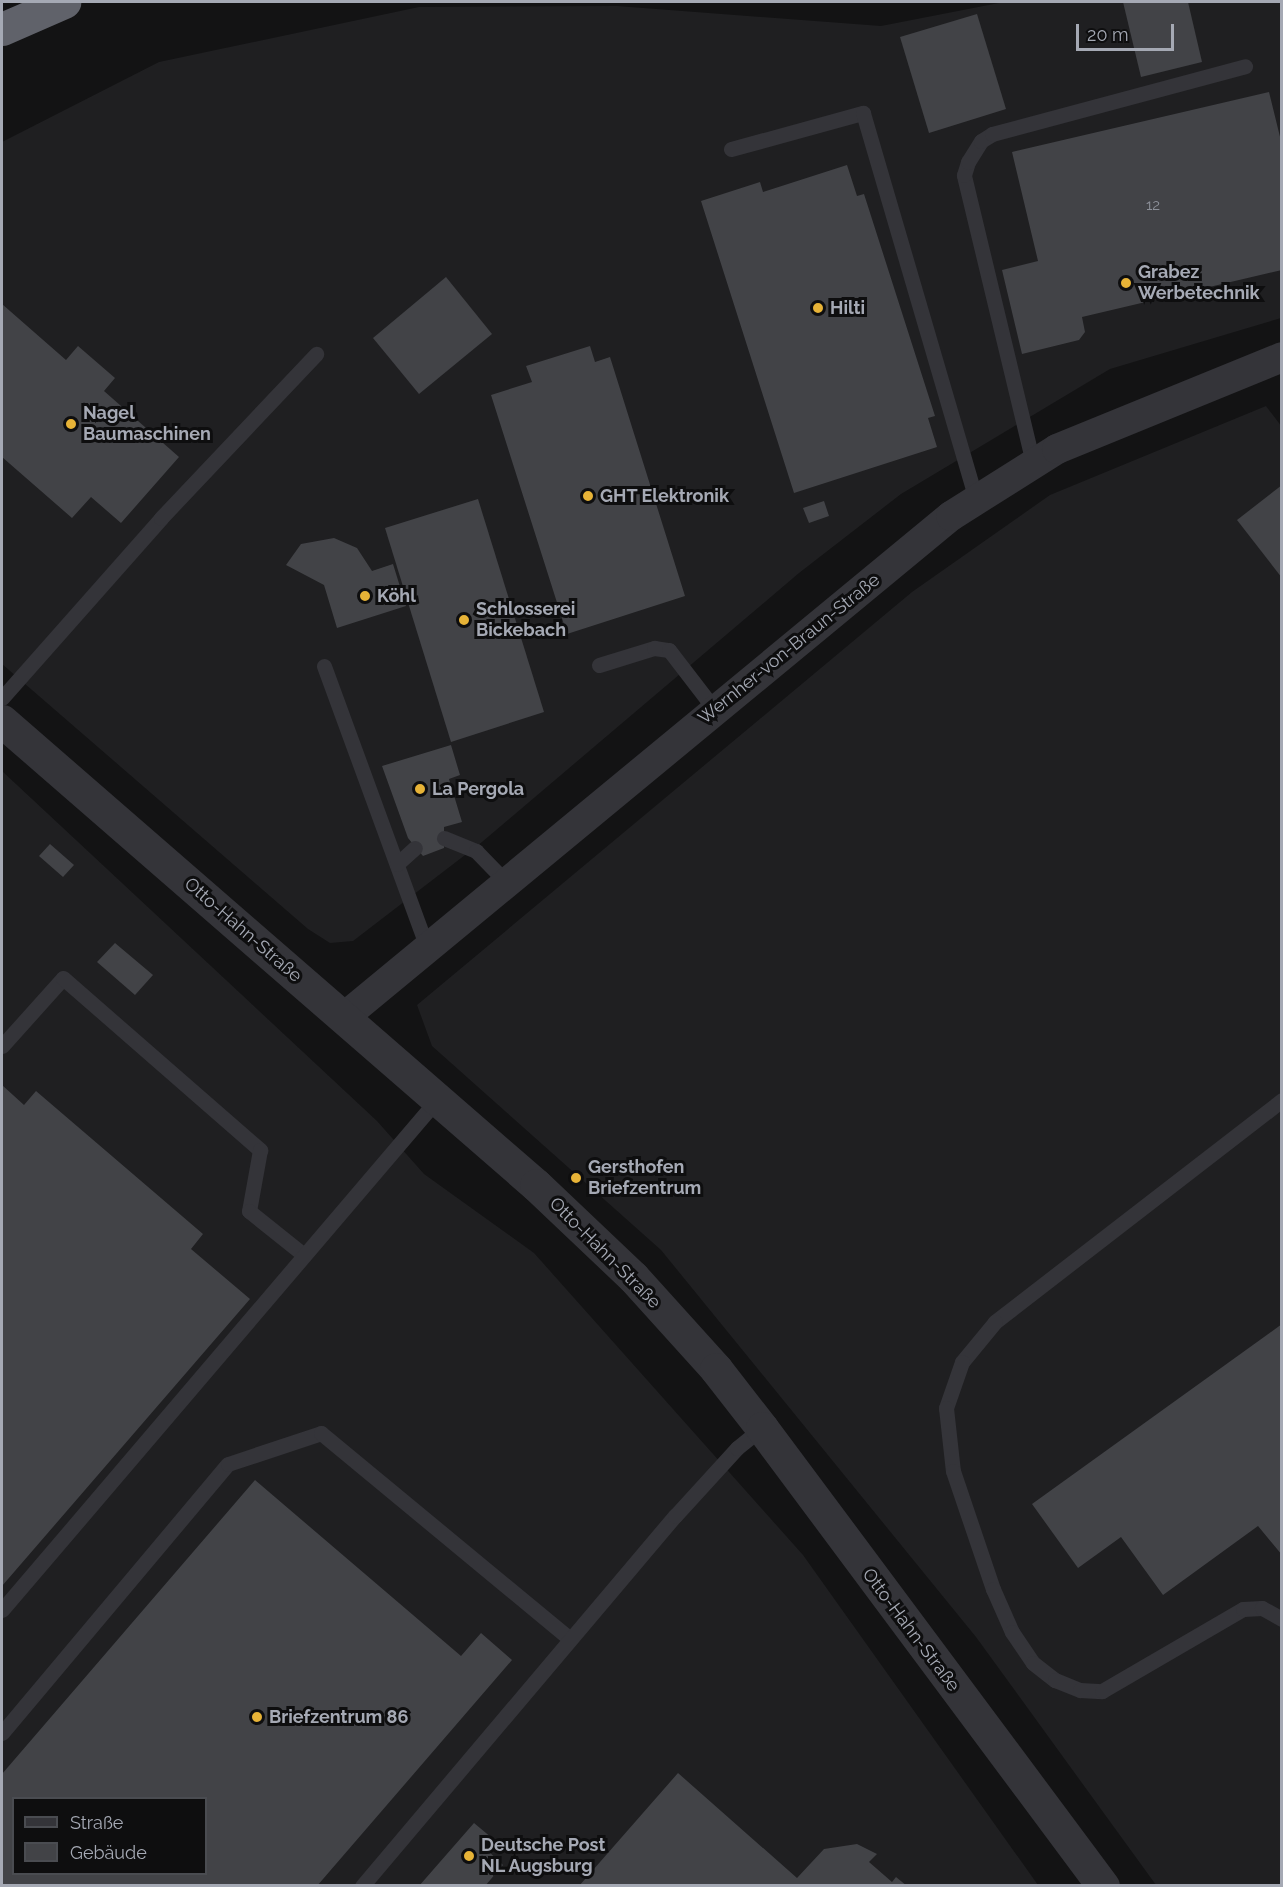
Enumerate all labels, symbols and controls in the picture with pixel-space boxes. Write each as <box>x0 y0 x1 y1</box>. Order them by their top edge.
scale bar <box>1079 12 1176 50</box>
text: 20 m <box>1087 24 1129 45</box>
house number: 12 <box>1146 197 1160 215</box>
place label: Grabez Werbetechnik <box>1138 262 1260 304</box>
marker: Grabez Werbetechnik <box>1119 276 1133 290</box>
place label: Hilti <box>830 297 865 319</box>
marker: Hilti <box>811 301 825 315</box>
place label: Nagel Baumaschinen <box>83 403 211 446</box>
marker: Nagel Baumaschinen <box>64 417 78 431</box>
place label: GHT Elektronik <box>600 485 729 507</box>
marker: GHT Elektronik <box>581 489 595 503</box>
street label: Wernher-von-Braun-Straße <box>694 569 884 729</box>
place label: Köhl <box>377 585 416 607</box>
marker: Köhl <box>358 589 372 603</box>
place label: Schlosserei Bickebach <box>476 599 575 642</box>
marker: Schlosserei Bickebach <box>457 613 471 627</box>
place label: La Pergola <box>432 778 524 800</box>
marker: La Pergola <box>413 782 427 796</box>
street label: Otto-Hahn-Straße <box>180 873 306 987</box>
place label: Gersthofen Briefzentrum <box>588 1157 701 1200</box>
marker: Gersthofen Briefzentrum <box>569 1171 583 1185</box>
street label: Otto-Hahn-Straße <box>545 1193 665 1313</box>
street label: Otto-Hahn-Straße <box>858 1564 964 1696</box>
place label: Briefzentrum 86 <box>269 1706 408 1728</box>
marker: Briefzentrum 86 <box>250 1710 264 1724</box>
legend <box>12 1797 207 1875</box>
text: Straße <box>70 1812 123 1833</box>
place label: Deutsche Post NL Augsburg <box>481 1835 605 1878</box>
text: Gebäude <box>70 1842 147 1863</box>
marker: Deutsche Post NL Augsburg <box>462 1849 476 1863</box>

